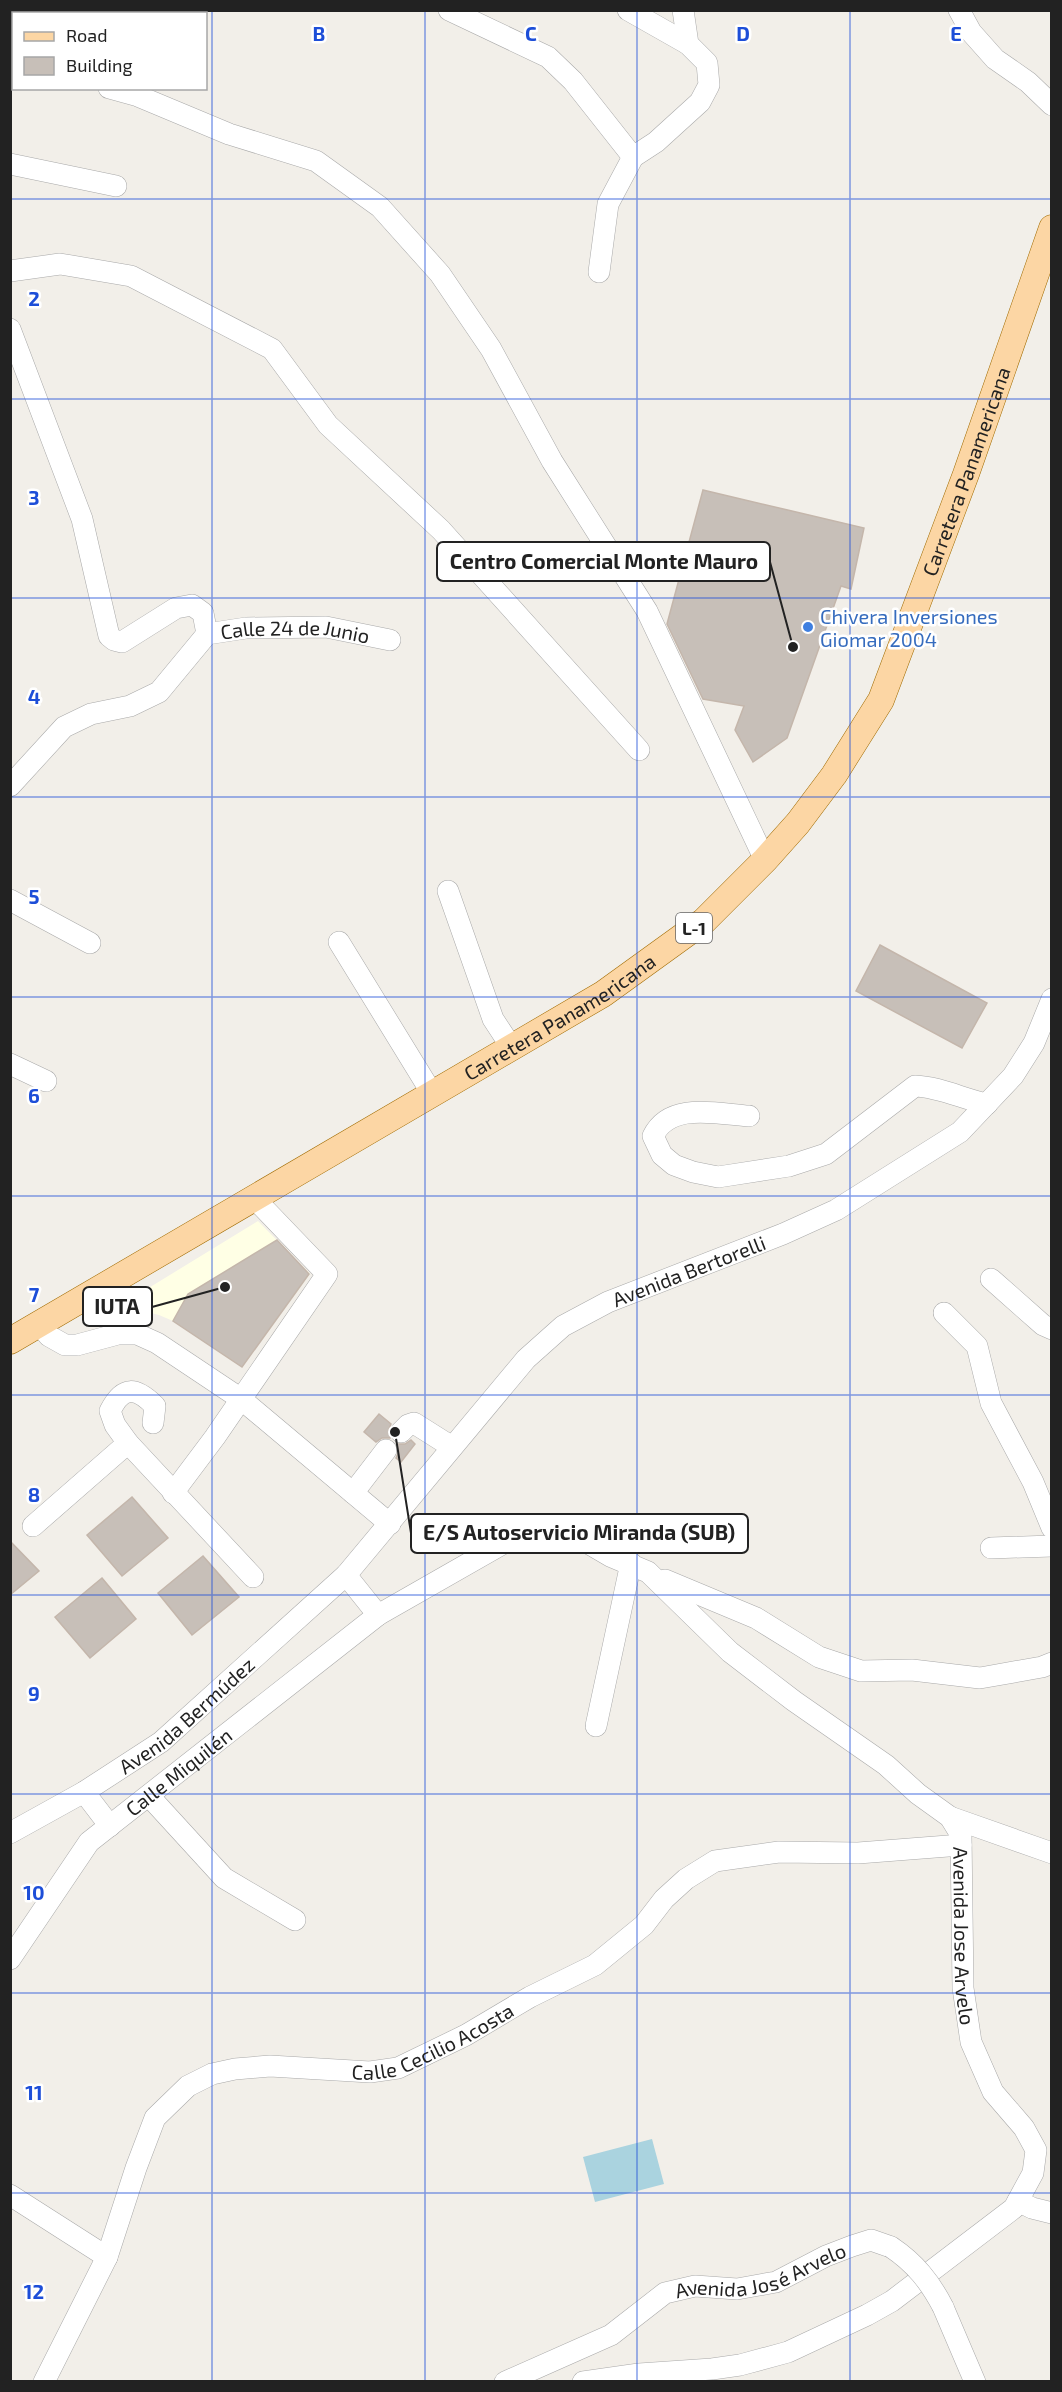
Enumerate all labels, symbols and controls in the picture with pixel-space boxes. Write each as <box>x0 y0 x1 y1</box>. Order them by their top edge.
legend <box>12 12 207 90</box>
text: B <box>313 21 325 45</box>
text: C <box>525 21 537 45</box>
text: D <box>736 21 750 45</box>
text: E <box>950 21 962 45</box>
text: Road <box>66 24 107 46</box>
text: Building <box>66 54 133 76</box>
text: 2 <box>28 286 40 310</box>
street label: Carretera Panamericana <box>917 363 1015 579</box>
text: 3 <box>28 485 40 509</box>
callout: Centro Comercial Monte Mauro <box>437 542 770 581</box>
text: Centro Comercial Monte Mauro <box>450 548 758 573</box>
place label: Chivera Inversiones Giomar 2004 <box>820 604 998 651</box>
street label: Calle 24 de Junio <box>219 615 372 648</box>
marker: Chivera Inversiones Giomar 2004 <box>801 620 815 634</box>
text: 4 <box>28 684 41 708</box>
text: 5 <box>28 884 40 908</box>
road number: L-1 <box>676 913 712 943</box>
street label: Carretera Panamericana <box>459 948 660 1085</box>
text: 6 <box>28 1083 40 1107</box>
street label: Avenida Bertorelli <box>609 1230 769 1311</box>
text: 7 <box>29 1282 40 1306</box>
callout: IUTA <box>83 1287 152 1326</box>
text: IUTA <box>94 1293 140 1318</box>
text: 8 <box>28 1482 40 1506</box>
callout: E/S Autoservicio Miranda (SUB) <box>411 1514 748 1553</box>
text: E/S Autoservicio Miranda (SUB) <box>423 1519 735 1544</box>
street label: Avenida Bermúdez <box>114 1652 259 1778</box>
text: 9 <box>28 1681 40 1705</box>
street label: Calle Miquilén <box>121 1723 236 1821</box>
street label: Avenida Jose Arvelo <box>949 1847 980 2027</box>
text: 10 <box>23 1880 45 1904</box>
street label: Calle Cecilio Acosta <box>351 1998 518 2084</box>
text: 11 <box>25 2080 43 2104</box>
street label: Avenida José Arvelo <box>672 2238 849 2302</box>
text: 12 <box>24 2279 44 2303</box>

